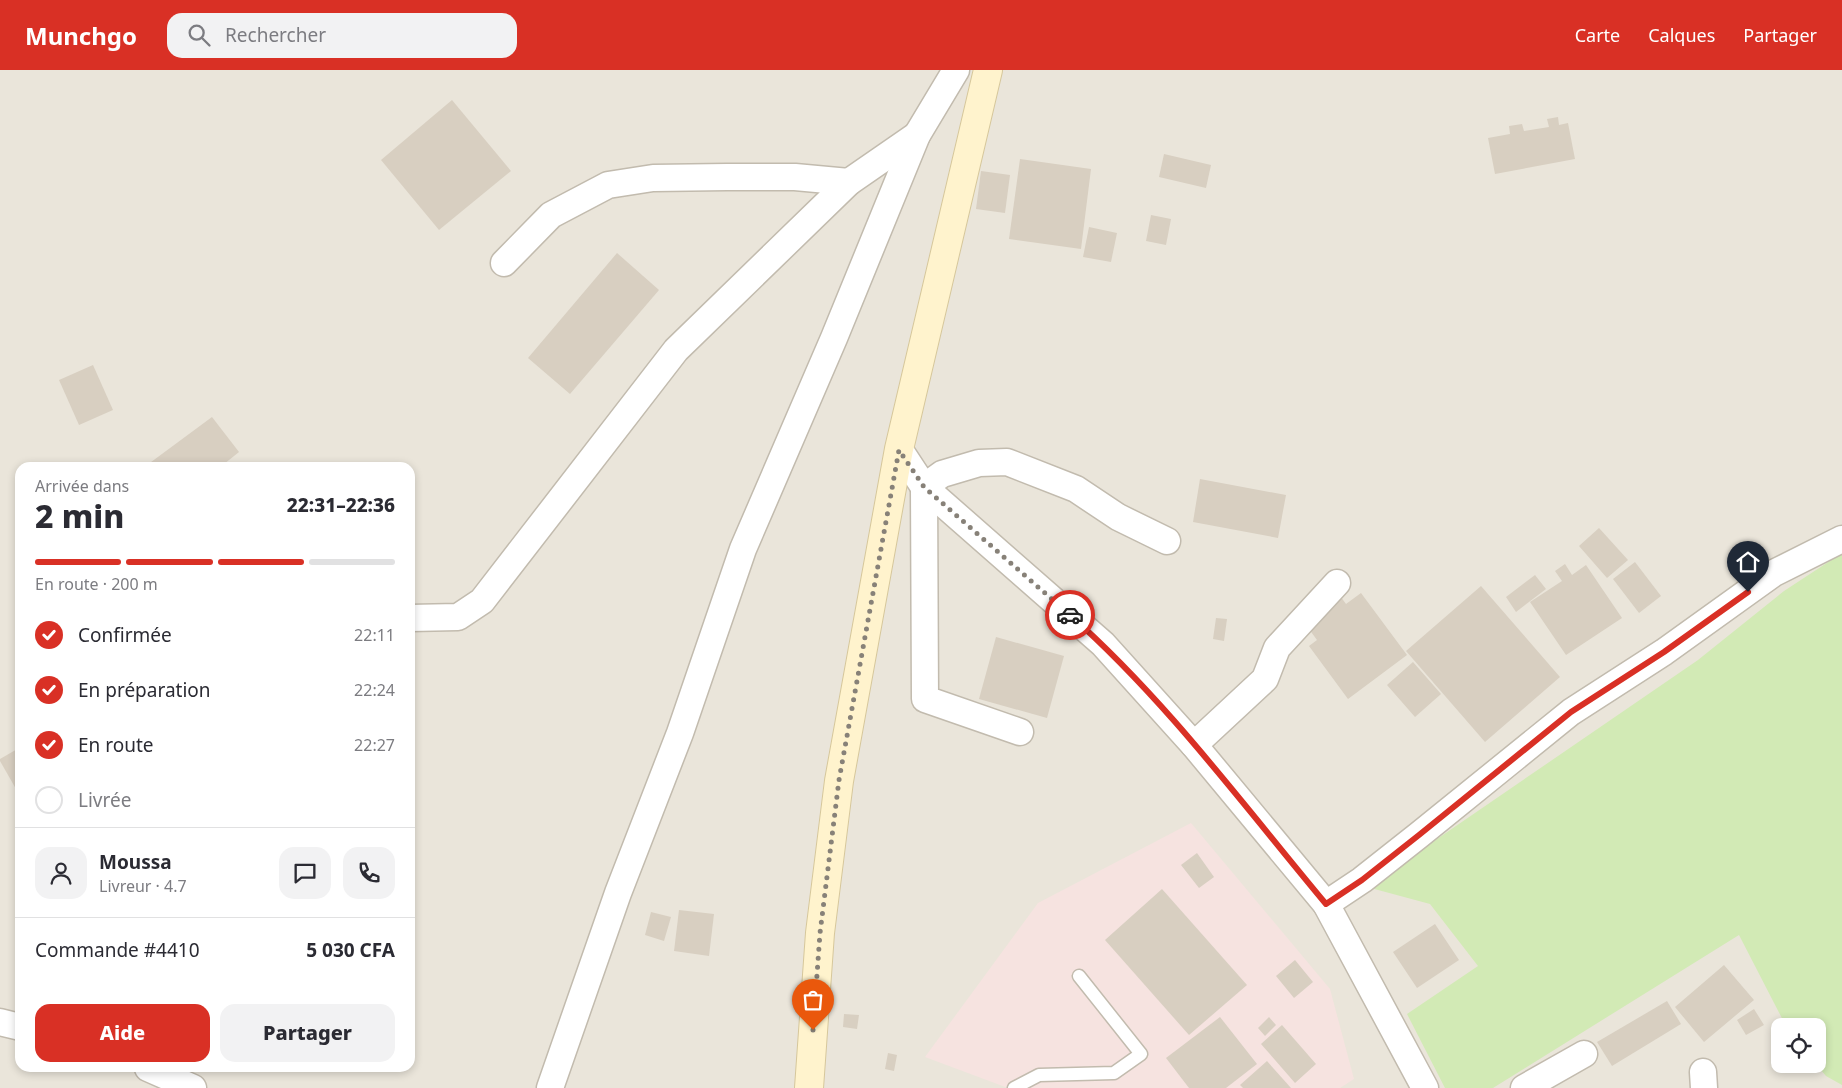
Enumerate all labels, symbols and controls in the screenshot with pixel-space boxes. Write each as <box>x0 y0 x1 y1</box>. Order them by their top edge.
search box <box>167 13 517 58</box>
text: Munchgo <box>25 19 137 52</box>
icon: search <box>185 21 213 49</box>
text: Rechercher <box>225 22 326 48</box>
text: Carte <box>1575 23 1620 47</box>
text: Calques <box>1648 23 1715 47</box>
text: Partager <box>1743 23 1817 47</box>
text: Arrivée dans <box>35 475 129 497</box>
text: 22:31–22:36 <box>287 492 395 518</box>
text: 2 min <box>35 494 124 537</box>
pin <box>1727 541 1769 592</box>
icon: home <box>1734 548 1762 576</box>
text: En route · 200 m <box>35 573 158 595</box>
courier <box>1045 590 1095 640</box>
icon: car <box>1056 601 1084 629</box>
icon: check <box>35 621 63 649</box>
text: Confirmée <box>78 622 172 648</box>
text: 22:11 <box>354 624 395 646</box>
icon: check <box>35 676 63 704</box>
text: En préparation <box>78 677 211 703</box>
text: 22:24 <box>354 679 395 701</box>
icon: check <box>35 731 63 759</box>
text: En route <box>78 732 154 758</box>
text: 22:27 <box>354 734 395 756</box>
text: Livrée <box>78 787 131 813</box>
button: person <box>35 847 87 899</box>
button: chat <box>279 847 331 899</box>
button: phone <box>343 847 395 899</box>
text: Moussa <box>99 849 172 875</box>
text: Livreur · 4.7 <box>99 875 187 897</box>
text: Commande #4410 <box>35 937 200 963</box>
text: 5 030 CFA <box>306 937 395 963</box>
pin <box>792 979 834 1030</box>
icon: bag <box>799 986 827 1014</box>
button: Aide <box>35 1004 210 1062</box>
button: Partager <box>220 1004 395 1062</box>
map controls <box>1771 1018 1826 1073</box>
button: locate <box>1771 1018 1826 1073</box>

